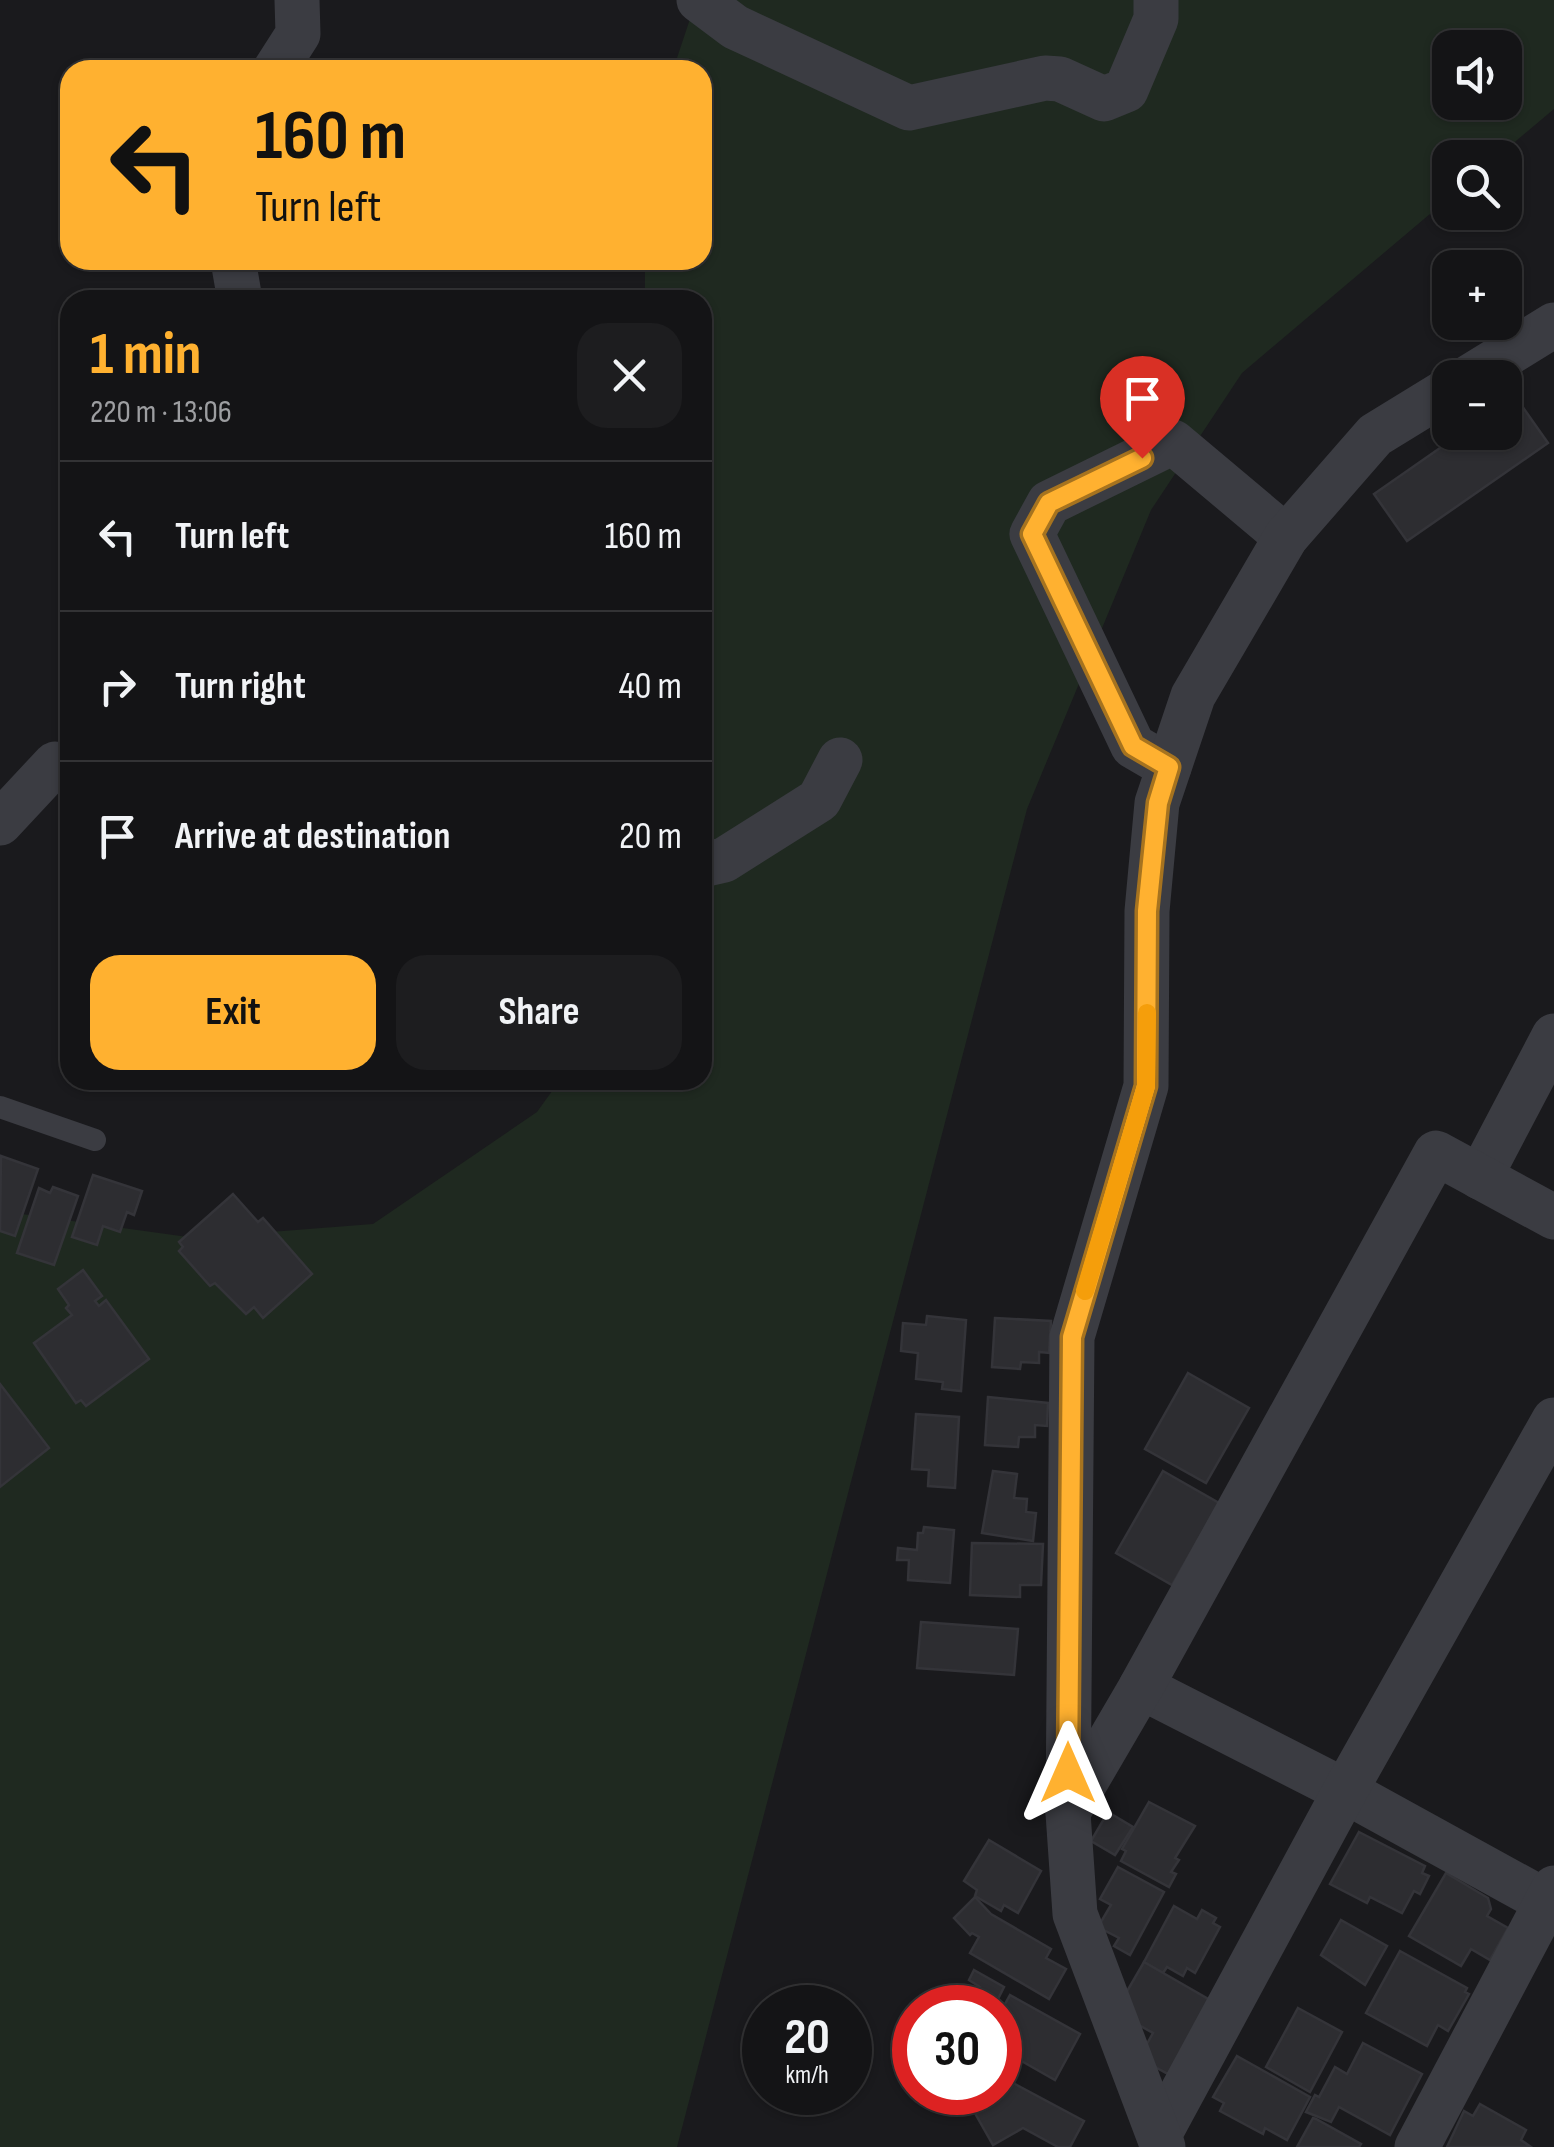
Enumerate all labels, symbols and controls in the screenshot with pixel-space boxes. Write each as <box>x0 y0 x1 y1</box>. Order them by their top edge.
map controls <box>1432 30 1522 450</box>
button: sound <box>1432 30 1522 120</box>
text: 160 m <box>255 95 406 179</box>
icon: left <box>90 100 220 230</box>
button: search <box>1432 140 1522 230</box>
text: Turn left <box>255 180 381 235</box>
button: + <box>1432 250 1522 340</box>
text: 1 min <box>90 319 202 391</box>
button: close <box>577 323 682 428</box>
pin <box>1100 356 1185 459</box>
button: − <box>1432 360 1522 450</box>
icon: arrive <box>1115 371 1170 426</box>
text: 220 m · 13:06 <box>90 393 232 432</box>
icon: left <box>90 509 145 564</box>
text: Turn left <box>175 514 289 559</box>
text: 160 m <box>605 514 682 559</box>
icon: right <box>90 659 145 714</box>
text: Turn right <box>175 664 306 709</box>
text: 40 m <box>619 664 682 709</box>
icon: arrive <box>90 809 145 864</box>
text: Arrive at destination <box>175 814 450 859</box>
text: 20 m <box>619 814 682 859</box>
button: Exit <box>90 955 376 1070</box>
button: Share <box>396 955 682 1070</box>
position arrow <box>1016 1721 1120 1825</box>
speed limit sign: 30 <box>892 1985 1022 2115</box>
text: 20 <box>784 2008 830 2068</box>
text: km/h <box>785 2060 829 2091</box>

